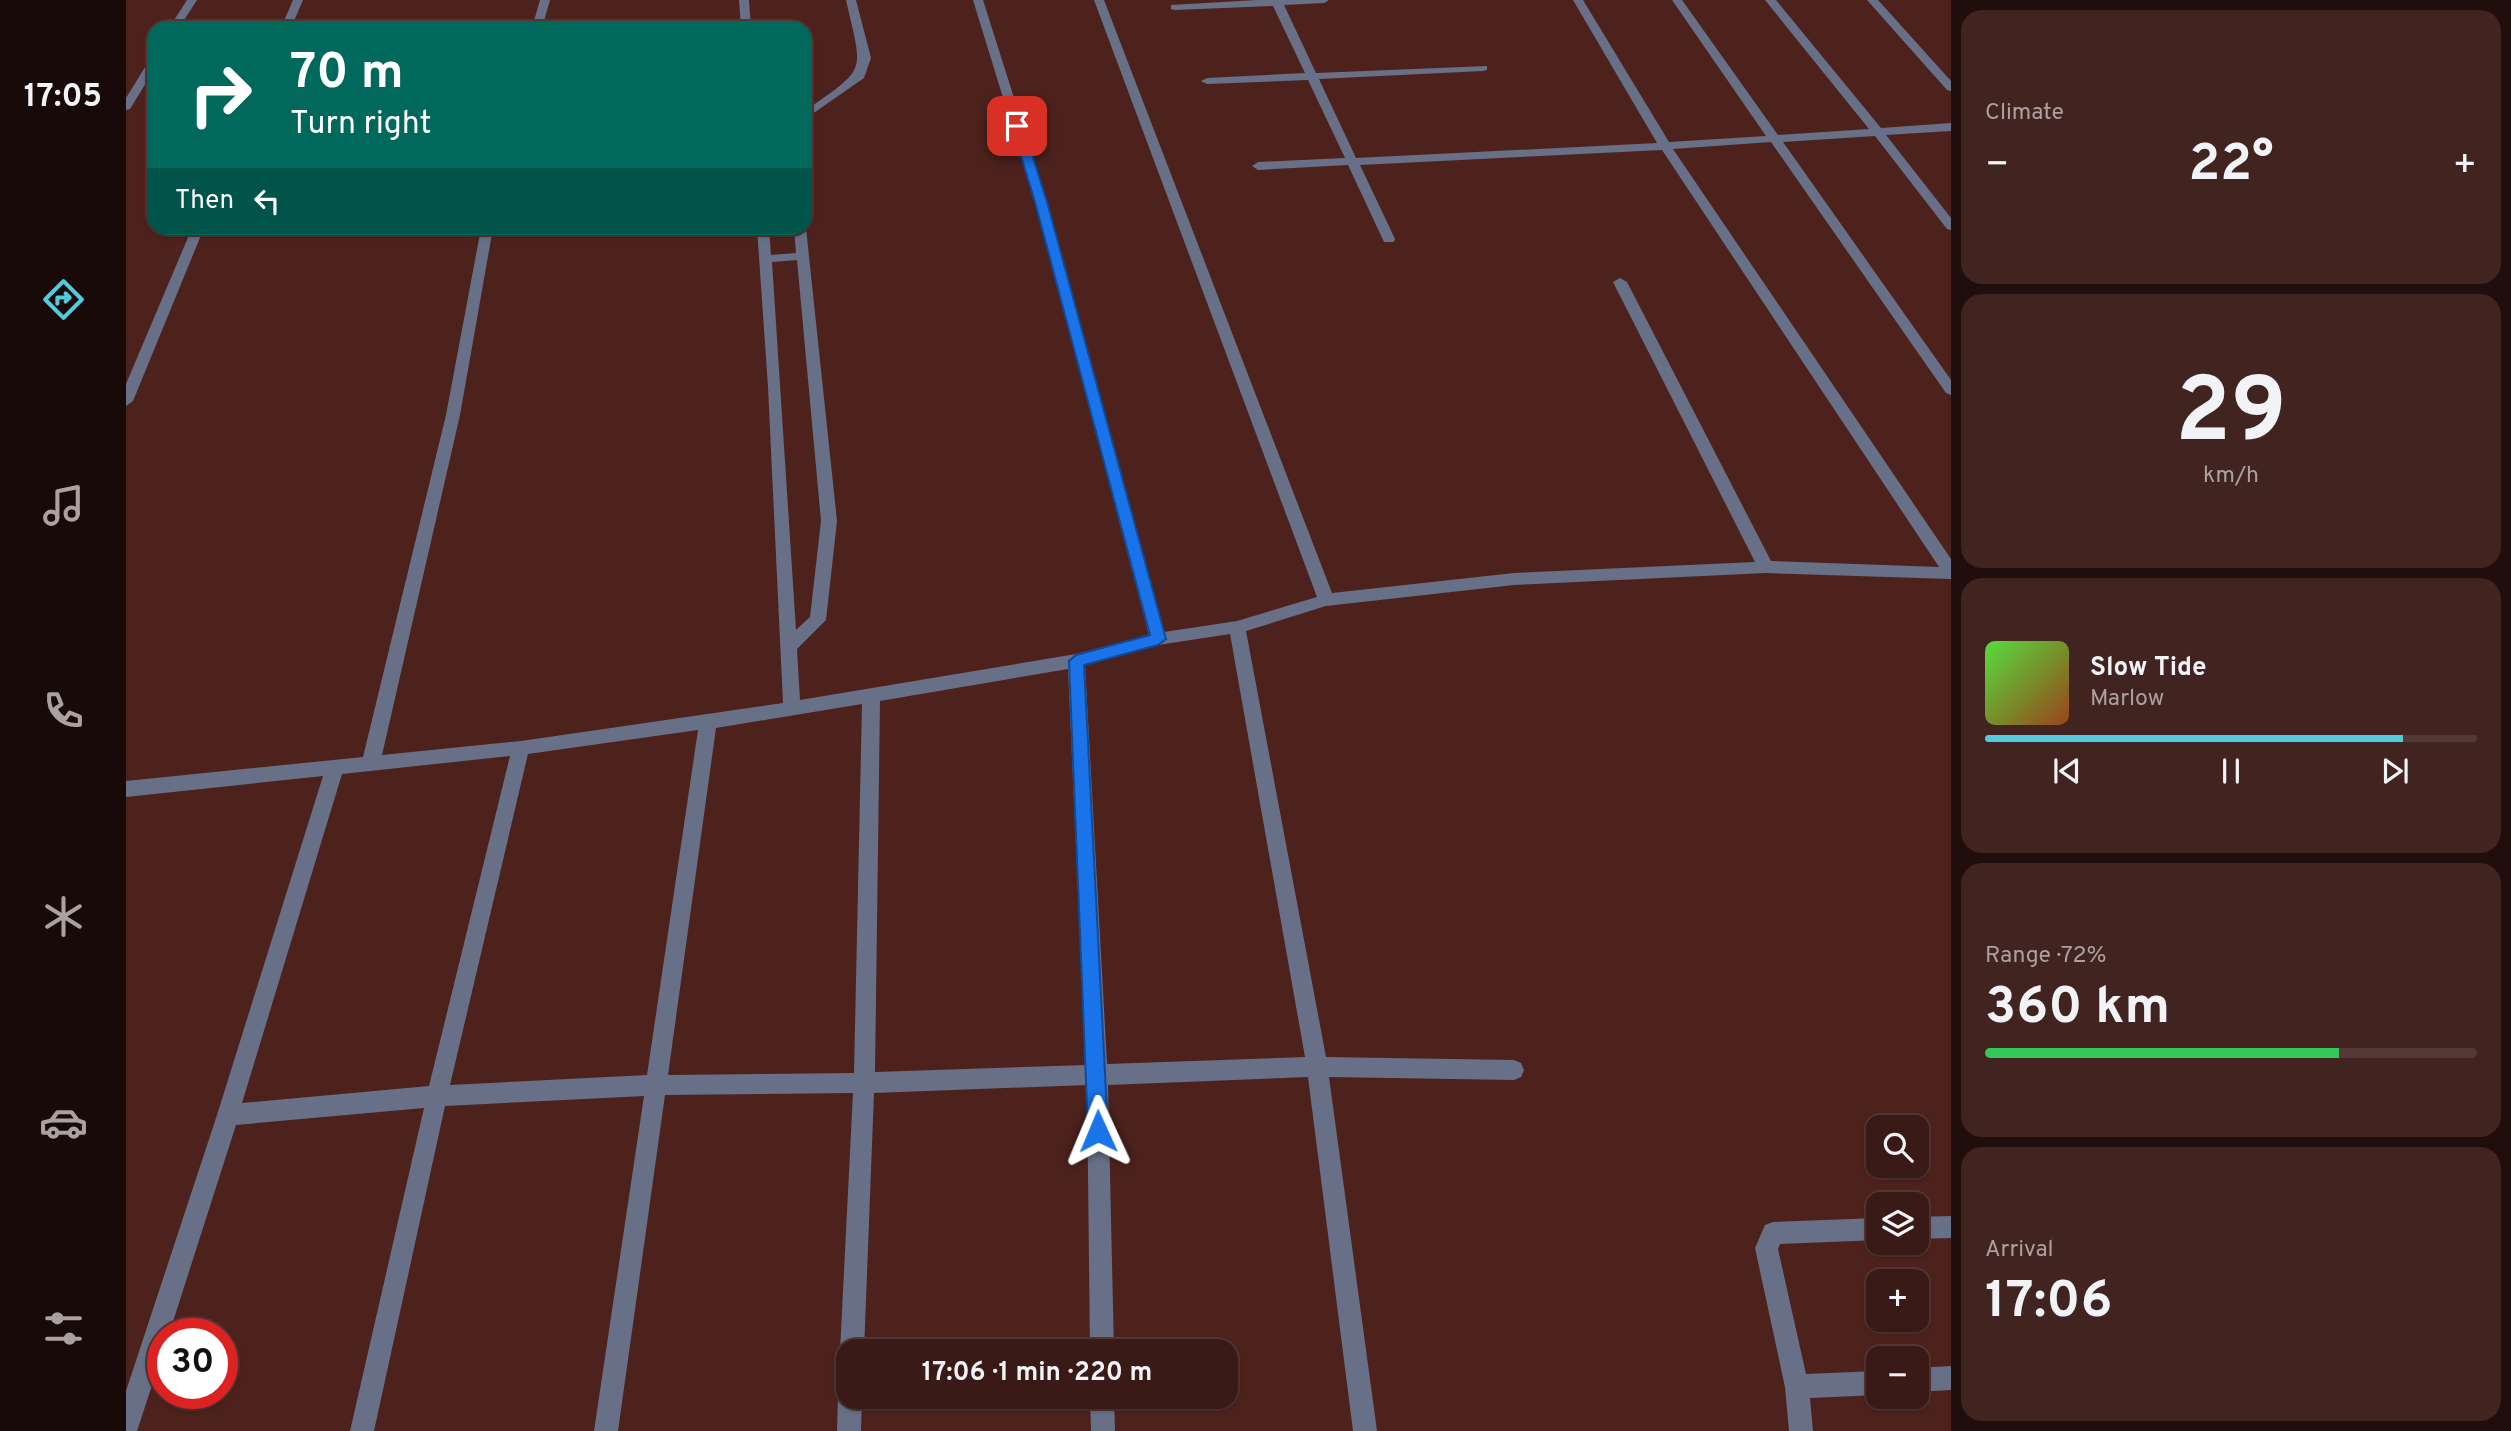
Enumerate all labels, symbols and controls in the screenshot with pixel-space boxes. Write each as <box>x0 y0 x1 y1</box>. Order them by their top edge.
text: 70 m <box>290 44 404 106</box>
icon: right <box>175 49 266 140</box>
text: 17:05 <box>24 78 102 118</box>
pin <box>987 96 1047 156</box>
text: Climate <box>1985 99 2064 128</box>
text: Turn right <box>290 105 432 145</box>
icon: arrive <box>998 107 1036 145</box>
text: 22° <box>2188 133 2274 199</box>
text: − <box>1985 142 2010 191</box>
text: + <box>2452 142 2477 191</box>
icon: left <box>248 182 286 220</box>
text: Then <box>175 185 234 218</box>
icon: directions <box>39 275 88 324</box>
text: 29 <box>2175 359 2287 474</box>
text: km/h <box>2203 462 2259 491</box>
icon: music <box>39 481 88 530</box>
text: Slow Tide <box>2090 652 2207 685</box>
text: Marlow <box>2090 685 2164 714</box>
icon: phone <box>39 686 88 735</box>
icon: previous <box>2048 752 2086 790</box>
icon: pause <box>2212 752 2250 790</box>
icon: next <box>2376 752 2414 790</box>
icon: climate <box>39 892 88 941</box>
text: Range · 72% <box>1985 942 2107 971</box>
text: 360 km <box>1985 976 2170 1042</box>
position arrow <box>1061 1094 1135 1168</box>
icon: car <box>39 1098 88 1147</box>
map controls <box>1866 1115 1929 1409</box>
button: search <box>1866 1115 1929 1178</box>
button: layers <box>1866 1192 1929 1255</box>
text: Arrival <box>1985 1236 2054 1265</box>
button: + <box>1866 1269 1929 1332</box>
text: 17:06 <box>1985 1270 2112 1336</box>
icon: filters <box>39 1304 88 1353</box>
speed limit sign: 30 <box>147 1318 238 1409</box>
button: − <box>1866 1346 1929 1409</box>
text: 17:06 · 1 min · 220 m <box>922 1357 1152 1390</box>

